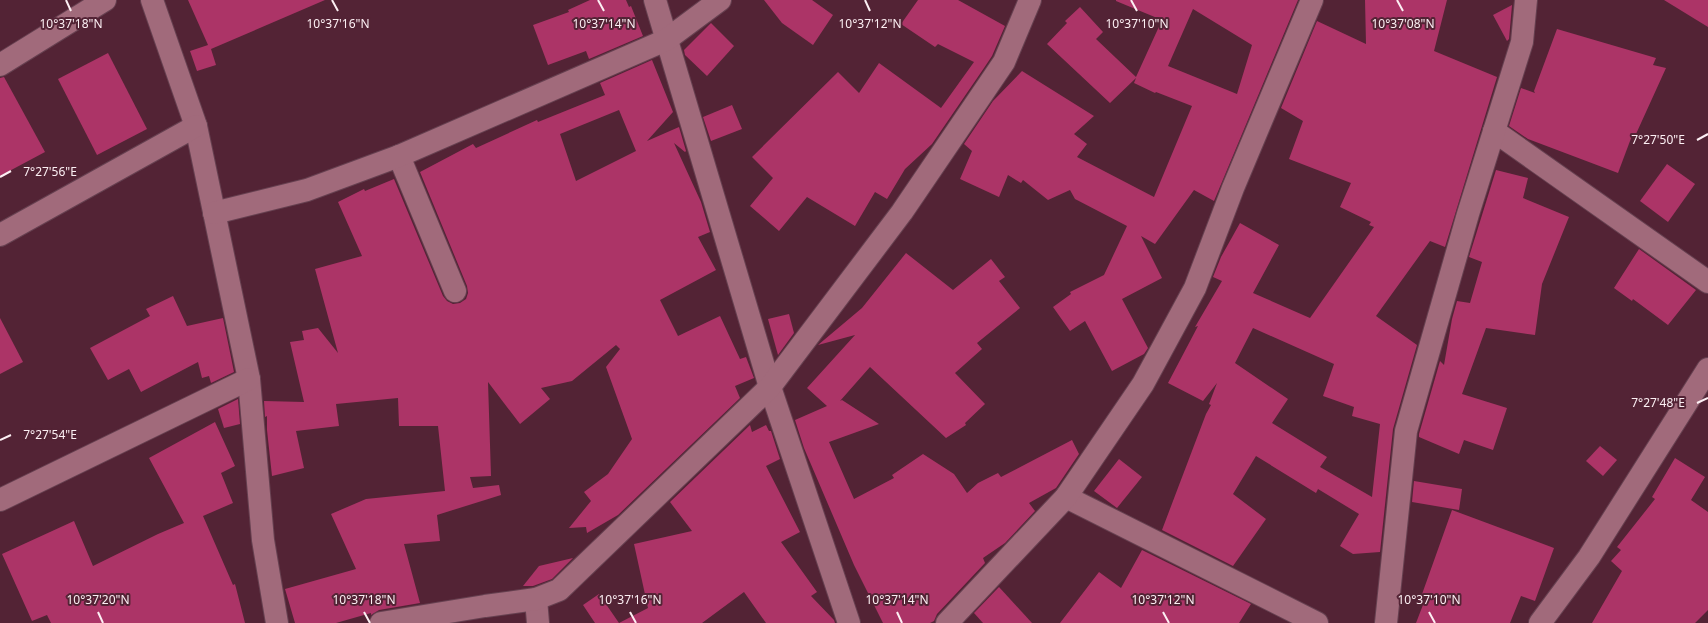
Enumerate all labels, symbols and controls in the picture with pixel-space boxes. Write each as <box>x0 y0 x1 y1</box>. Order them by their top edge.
text: 10°37'18"N <box>39 15 103 32</box>
text: 10°37'16"N <box>306 15 370 32</box>
text: 10°37'14"N <box>572 15 636 32</box>
text: 10°37'12"N <box>838 15 902 32</box>
text: 10°37'10"N <box>1105 15 1169 32</box>
text: 10°37'08"N <box>1371 15 1435 32</box>
text: 7°27'50"E <box>1631 131 1685 148</box>
text: 7°27'56"E <box>23 163 77 180</box>
text: 7°27'48"E <box>1631 394 1685 411</box>
text: 7°27'54"E <box>23 426 77 443</box>
text: 10°37'20"N <box>66 591 130 608</box>
text: 10°37'18"N <box>332 591 396 608</box>
text: 10°37'16"N <box>598 591 662 608</box>
text: 10°37'14"N <box>865 591 929 608</box>
text: 10°37'12"N <box>1131 591 1195 608</box>
text: 10°37'10"N <box>1397 591 1461 608</box>

